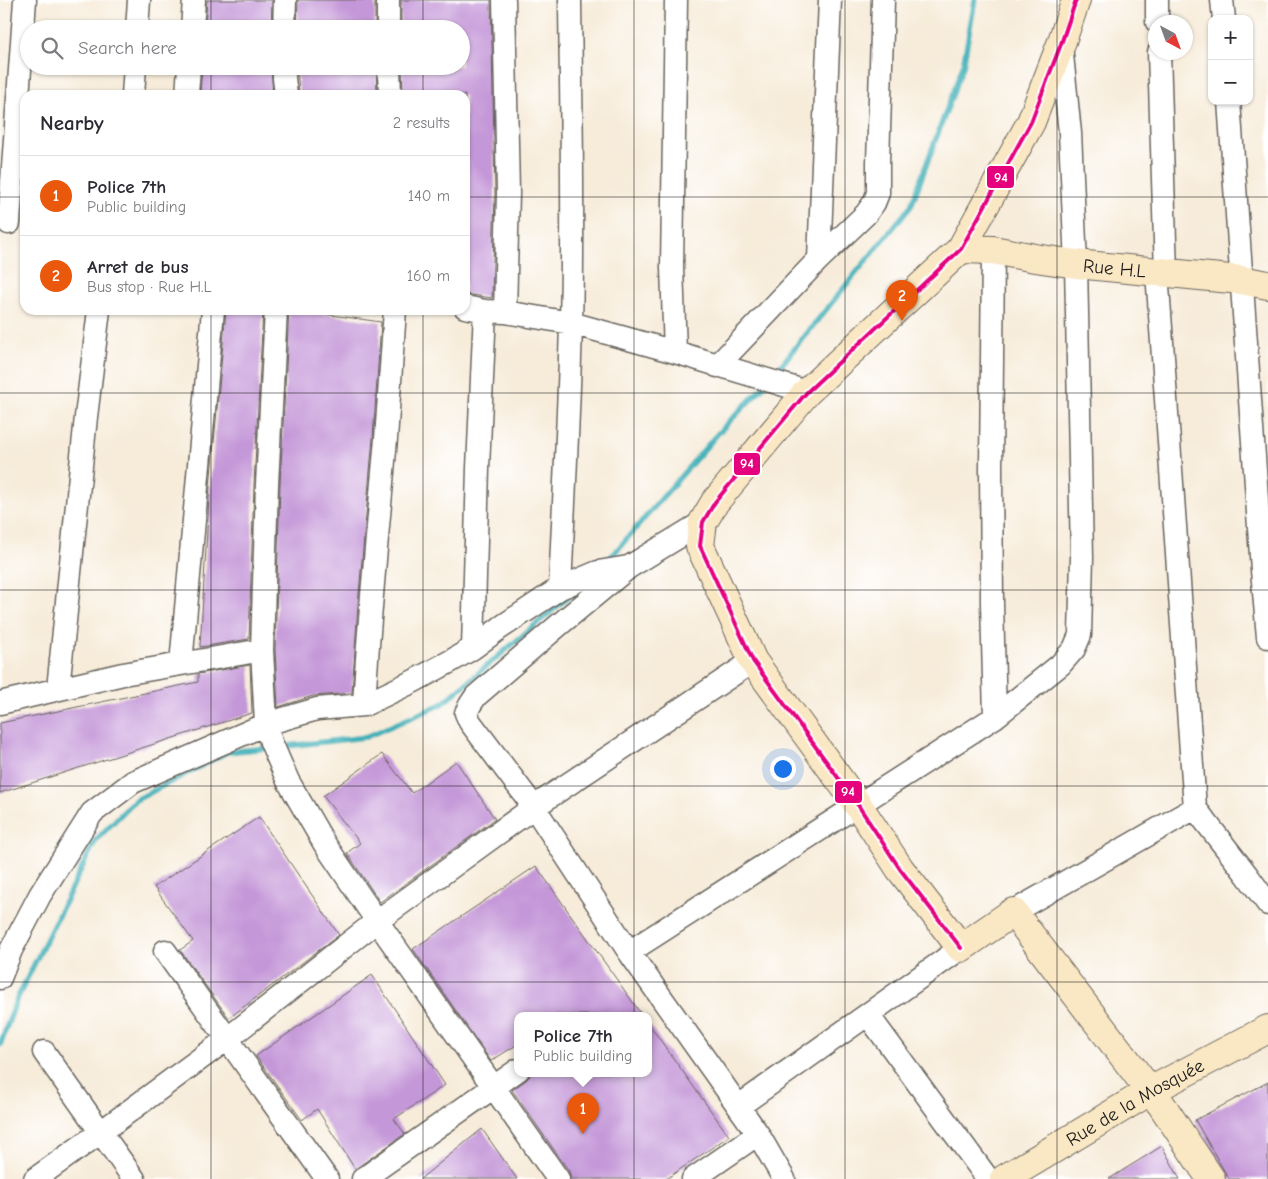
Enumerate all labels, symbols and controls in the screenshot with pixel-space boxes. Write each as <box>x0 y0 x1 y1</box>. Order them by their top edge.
north arrow <box>1148 15 1193 60</box>
map controls <box>1208 15 1253 105</box>
button: + <box>1208 15 1253 60</box>
search box <box>20 20 470 75</box>
icon: search <box>38 34 66 62</box>
text: Search here <box>78 37 177 59</box>
button: − <box>1208 60 1253 105</box>
text: Nearby <box>40 111 104 135</box>
text: 2 results <box>393 114 450 132</box>
line badge: 94 <box>986 165 1015 189</box>
text: 94 <box>994 169 1008 186</box>
text: Police 7th <box>87 176 166 198</box>
text: 1 <box>53 187 59 205</box>
text: 140 m <box>408 187 450 205</box>
text: Public building <box>87 198 186 216</box>
street label: Rue H.L <box>1082 255 1147 283</box>
text: Arret de bus <box>87 256 188 278</box>
text: 2 <box>52 267 60 285</box>
text: 160 m <box>407 267 450 285</box>
text: Bus stop · Rue H.L <box>87 278 211 296</box>
pin: 2 <box>886 280 918 321</box>
line badge: 94 <box>733 452 761 476</box>
text: 94 <box>740 455 754 472</box>
your location <box>770 756 796 782</box>
line badge: 94 <box>834 780 863 804</box>
text: 94 <box>841 783 855 800</box>
popup <box>514 1012 652 1077</box>
text: Police 7th <box>533 1025 613 1047</box>
text: Public building <box>533 1047 633 1065</box>
street label: Rue de la Mosquée <box>1062 1055 1208 1151</box>
pin: 1 <box>567 1093 599 1134</box>

